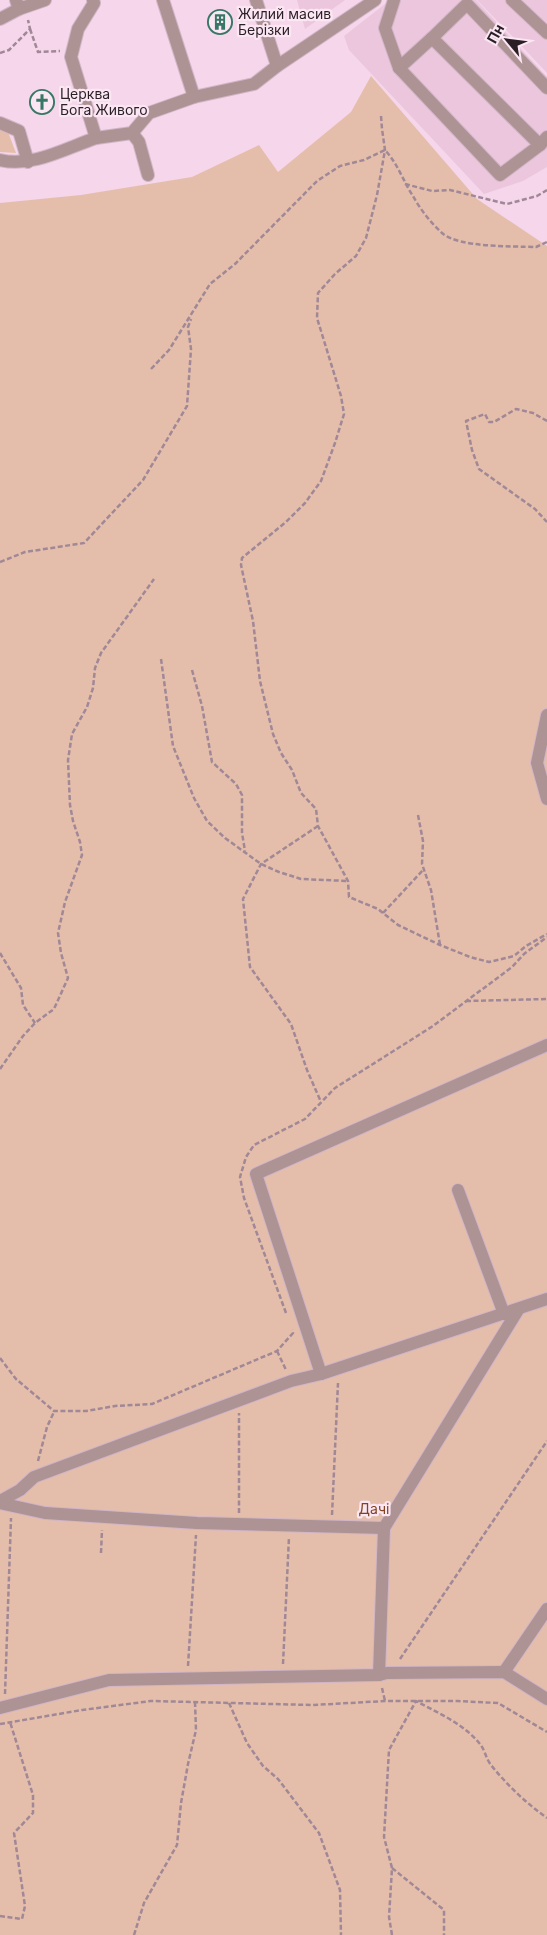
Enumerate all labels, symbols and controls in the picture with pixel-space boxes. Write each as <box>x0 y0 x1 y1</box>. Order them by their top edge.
place label: Жилий масив Берізки <box>238 5 331 38</box>
building icon: Жилий масив Берізки <box>207 9 233 35</box>
north arrow <box>482 15 532 65</box>
text: Пн <box>483 21 507 46</box>
place label: Церква Бога Живого <box>60 85 148 118</box>
church icon: Церква Бога Живого <box>29 89 55 115</box>
park label: Дачі <box>359 1500 389 1517</box>

